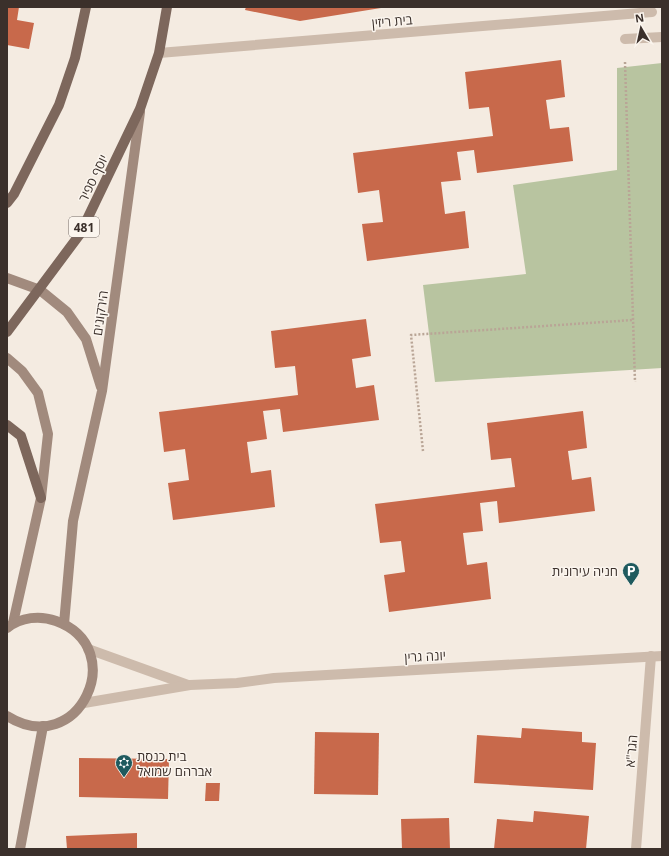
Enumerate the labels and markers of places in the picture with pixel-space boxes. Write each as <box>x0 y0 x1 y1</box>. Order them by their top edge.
parking icon: חניה עירונית <box>621 561 641 586</box>
place label: חניה עירונית <box>552 562 618 580</box>
place label: בית כנסת אברהם שמואל <box>137 747 212 780</box>
synagogue icon: בית כנסת אברהם שמואל <box>114 753 134 778</box>

